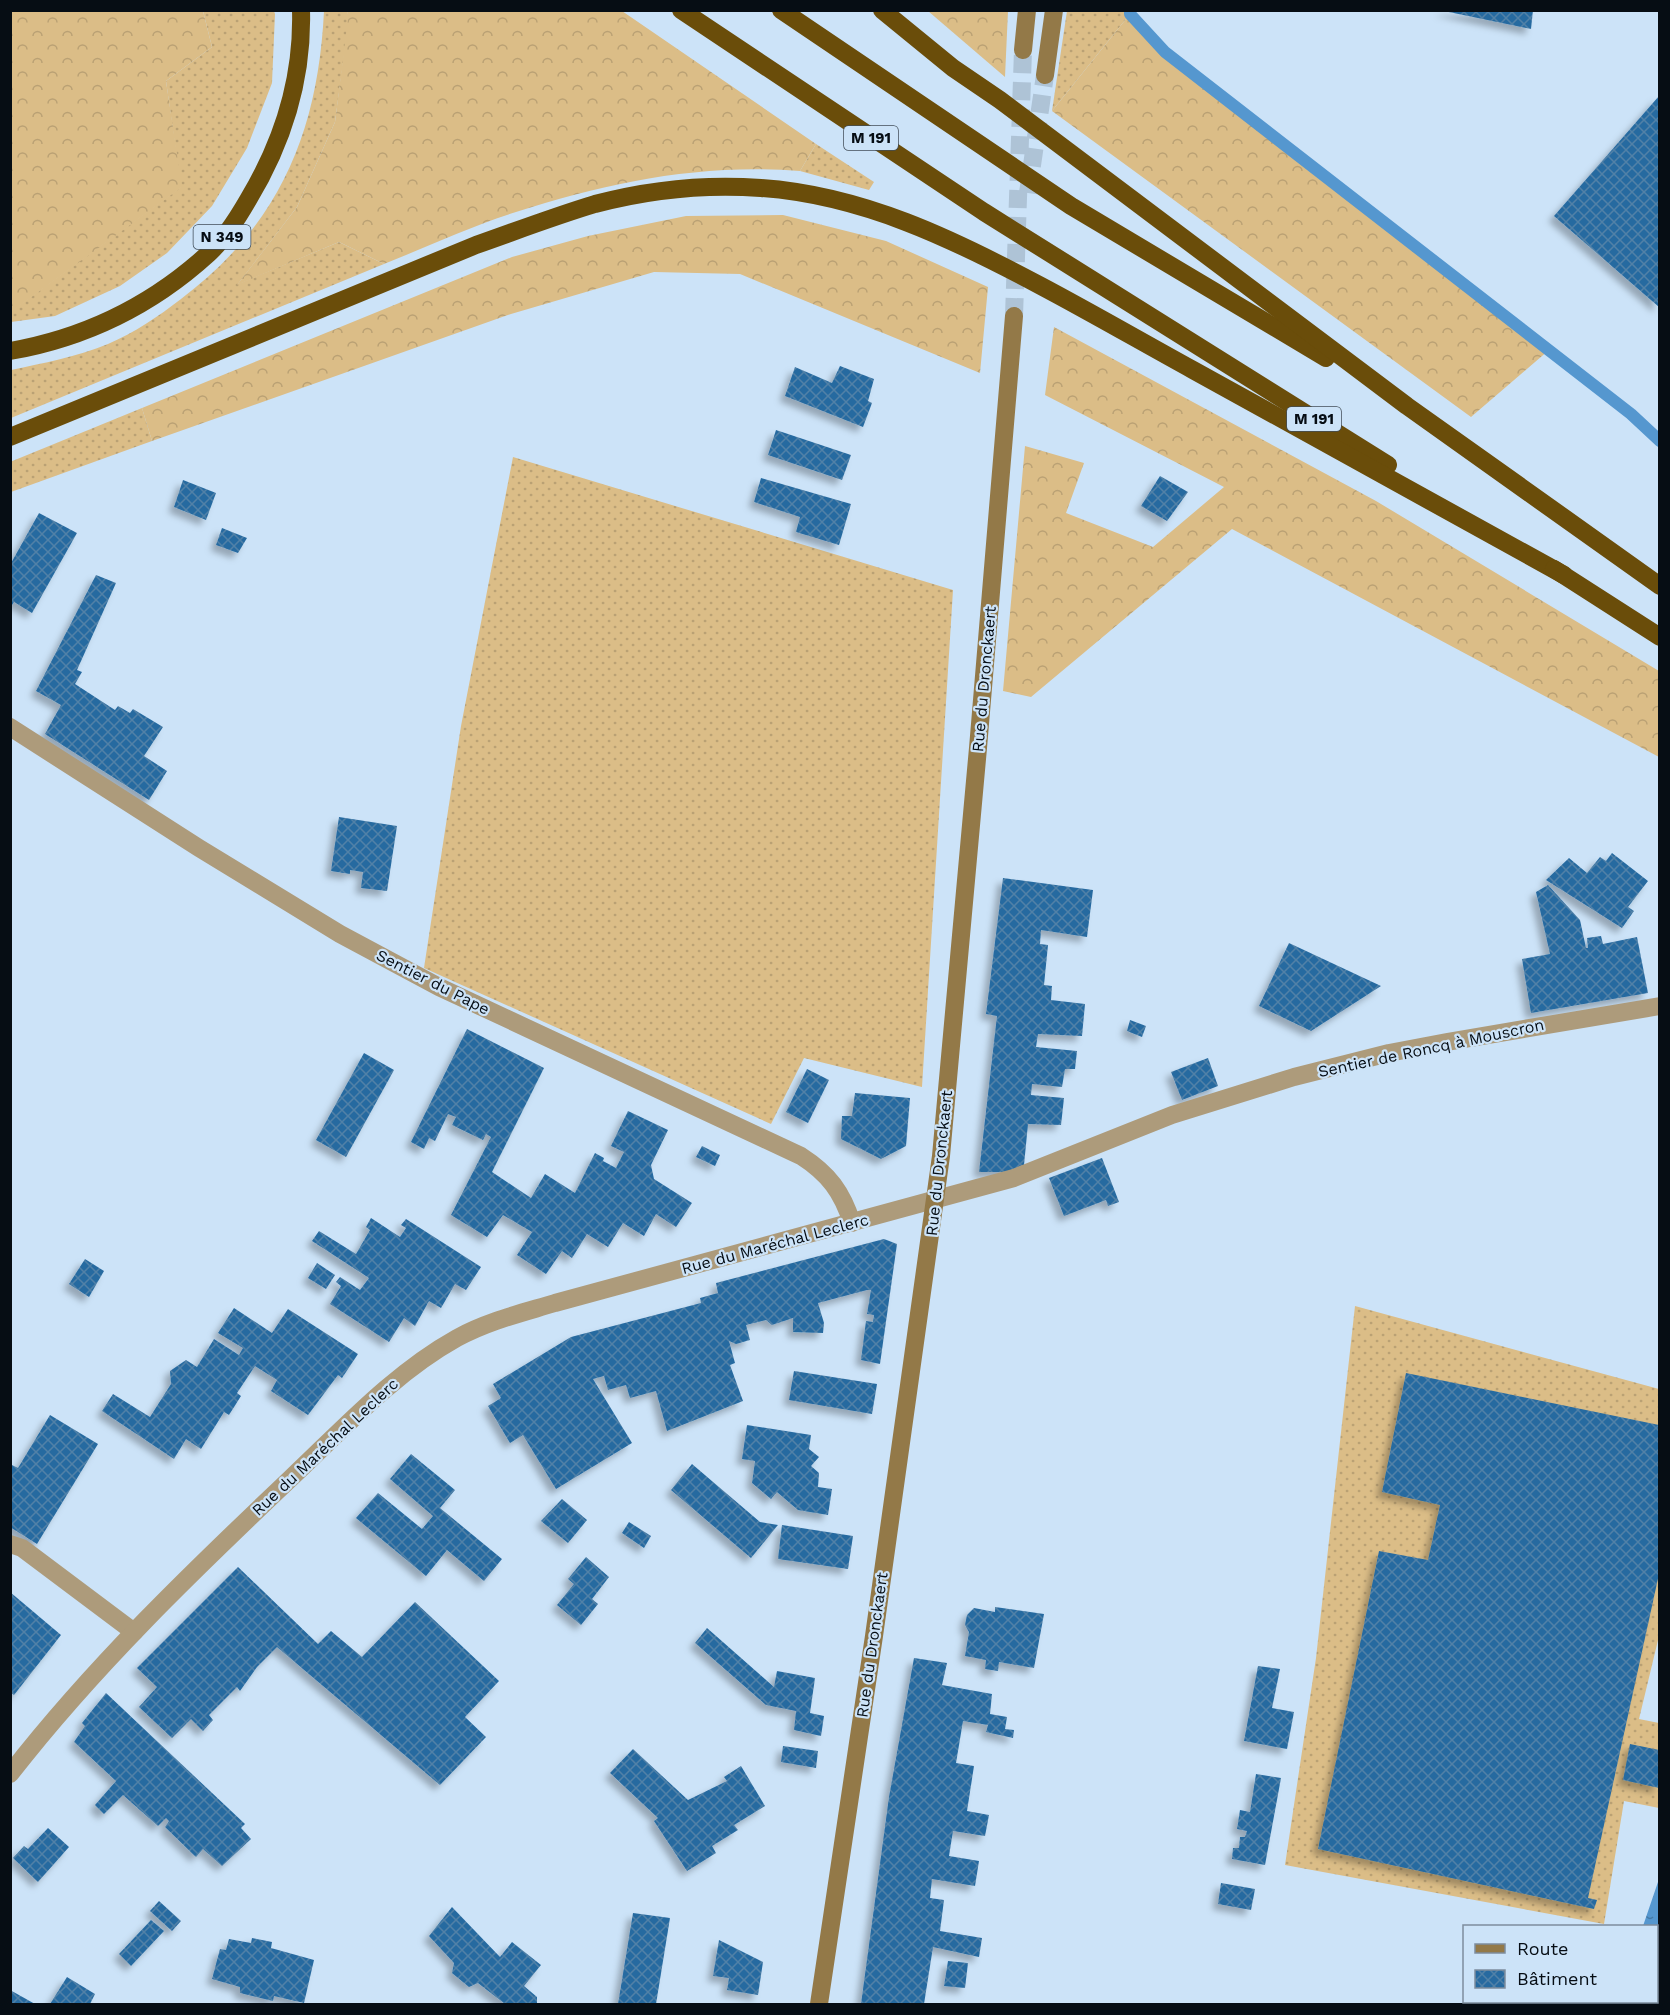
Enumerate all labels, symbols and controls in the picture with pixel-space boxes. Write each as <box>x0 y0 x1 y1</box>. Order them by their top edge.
road number: M 191 <box>844 126 898 150</box>
road number: N 349 <box>194 225 250 249</box>
road number: M 191 <box>1287 407 1341 431</box>
street label: Rue du Dronckaert <box>968 605 1000 753</box>
street label: Sentier du Pape <box>373 945 493 1019</box>
street label: Sentier de Roncq à Mouscron <box>1316 1015 1546 1081</box>
street label: Rue du Dronckaert <box>922 1089 956 1237</box>
street label: Rue du Maréchal Leclerc <box>679 1210 871 1278</box>
street label: Rue du Maréchal Leclerc <box>248 1374 402 1520</box>
street label: Rue du Dronckaert <box>852 1571 892 1719</box>
legend <box>1463 1925 1658 2003</box>
text: Route <box>1517 1938 1569 1959</box>
text: Bâtiment <box>1517 1968 1597 1989</box>

